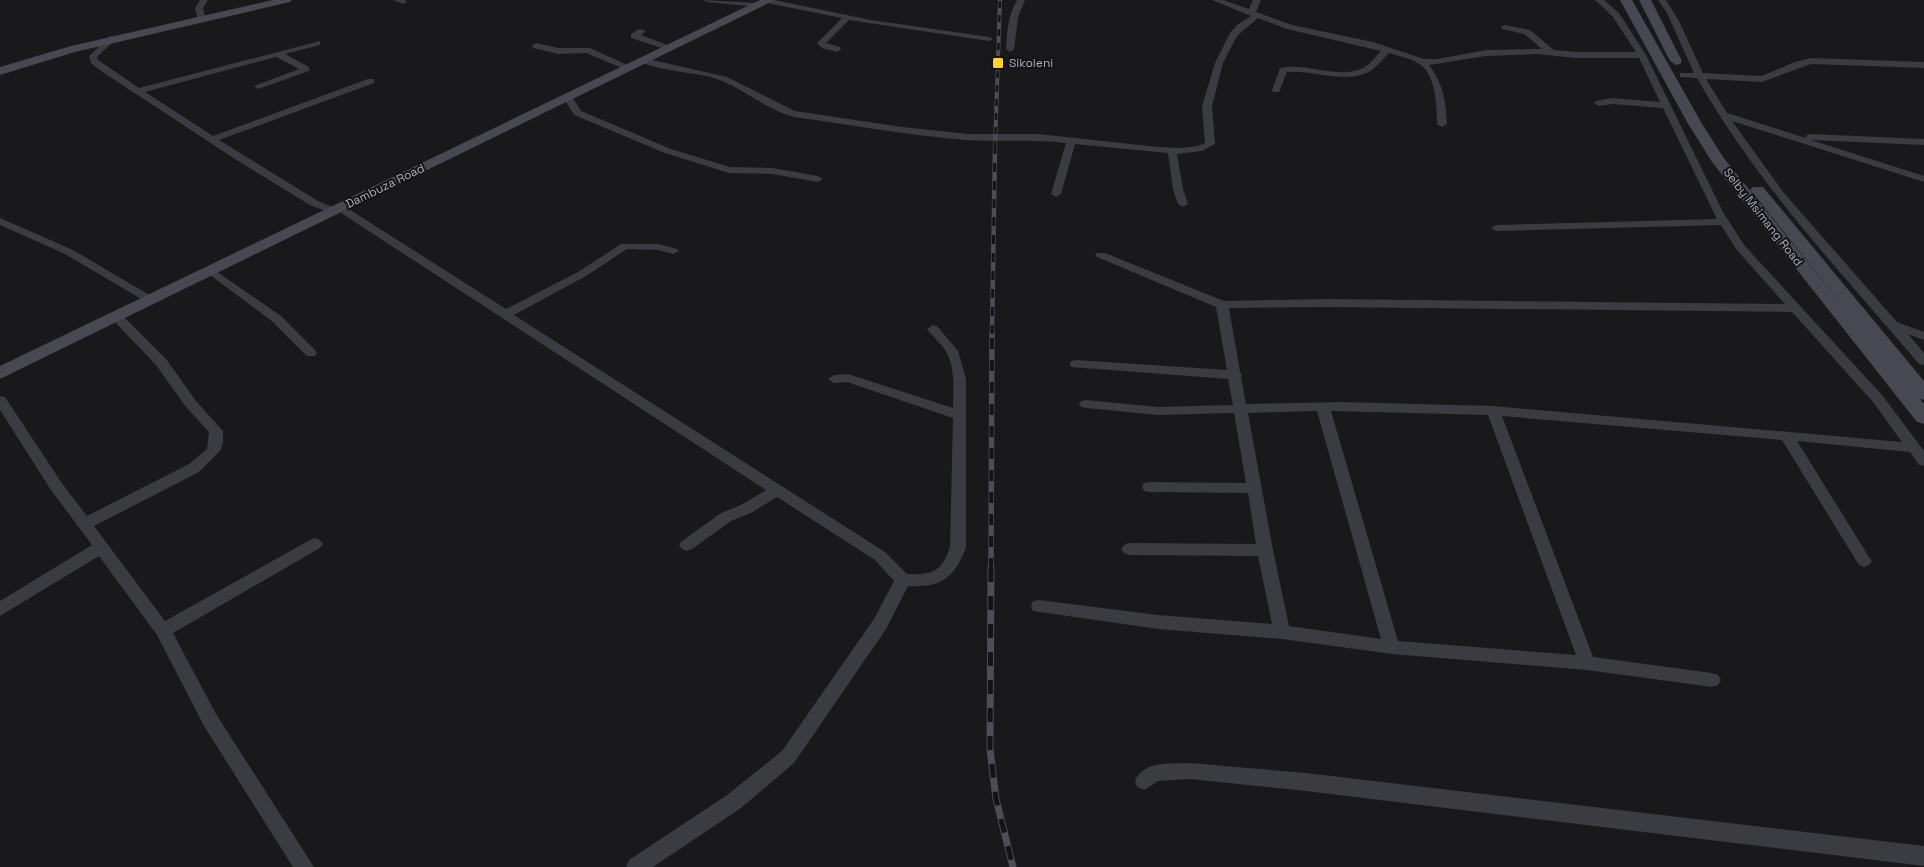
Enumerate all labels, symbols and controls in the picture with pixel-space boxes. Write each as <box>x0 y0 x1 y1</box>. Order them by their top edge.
place label: Sikoleni <box>1009 55 1053 71</box>
marker: Sikoleni <box>991 56 1005 70</box>
street label: Dambuza Road <box>343 160 427 212</box>
street label: Selby Msimang Road <box>1720 165 1806 269</box>

